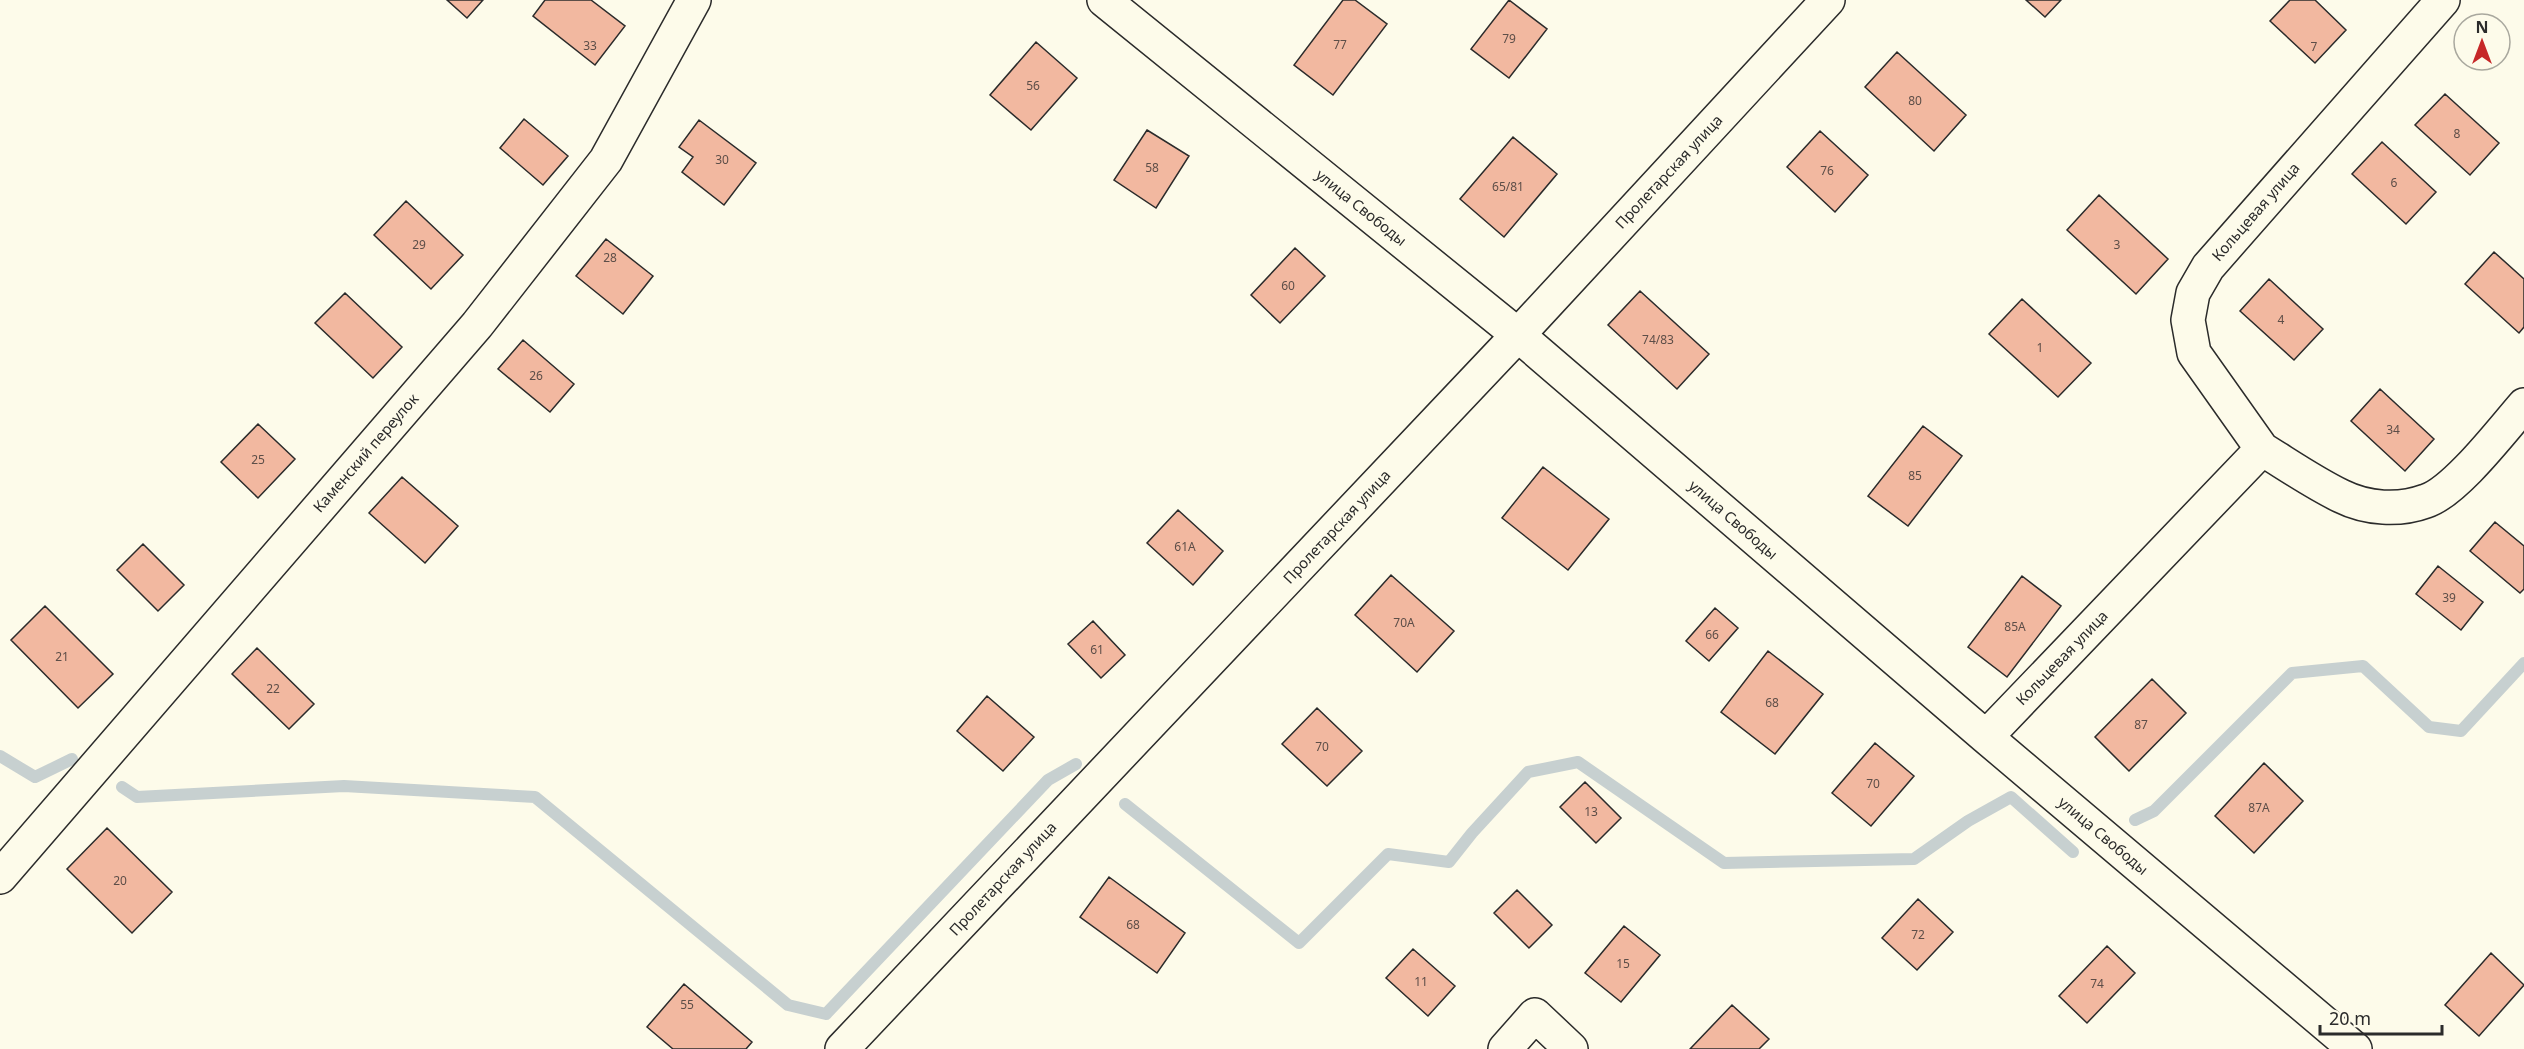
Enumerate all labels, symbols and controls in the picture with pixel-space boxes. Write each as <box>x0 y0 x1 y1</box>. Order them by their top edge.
north arrow <box>2452 12 2512 72</box>
text: N <box>2475 16 2489 38</box>
house number: 79 <box>1502 30 1516 47</box>
house number: 77 <box>1333 36 1347 53</box>
house number: 33 <box>583 37 597 54</box>
house number: 7 <box>2311 38 2318 55</box>
house number: 56 <box>1026 77 1040 94</box>
house number: 80 <box>1908 92 1922 109</box>
street label: Пролетарская улица <box>1610 110 1726 233</box>
house number: 8 <box>2454 125 2461 142</box>
house number: 30 <box>715 151 729 168</box>
street label: Кольцевая улица <box>2207 158 2304 265</box>
house number: 58 <box>1145 159 1159 176</box>
house number: 76 <box>1820 162 1834 179</box>
street label: улица Свободы <box>1312 164 1411 250</box>
house number: 6 <box>2391 174 2398 191</box>
house number: 65/81 <box>1492 178 1524 195</box>
house number: 29 <box>412 236 426 253</box>
house number: 3 <box>2114 236 2121 253</box>
house number: 28 <box>603 249 617 266</box>
house number: 60 <box>1281 277 1295 294</box>
house number: 4 <box>2278 311 2285 328</box>
house number: 74/83 <box>1642 331 1674 348</box>
house number: 1 <box>2037 339 2043 356</box>
house number: 26 <box>529 367 543 384</box>
street label: Каменский переулок <box>308 389 422 516</box>
house number: 34 <box>2386 421 2400 438</box>
house number: 25 <box>251 451 265 468</box>
street label: Пролетарская улица <box>1278 465 1394 588</box>
house number: 85 <box>1908 467 1922 484</box>
street label: улица Свободы <box>1685 475 1782 563</box>
house number: 61А <box>1174 538 1196 555</box>
house number: 39 <box>2442 589 2456 606</box>
street label: Кольцевая улица <box>2011 606 2112 709</box>
house number: 70А <box>1393 614 1415 631</box>
house number: 85А <box>2004 618 2026 635</box>
house number: 66 <box>1705 626 1719 643</box>
house number: 61 <box>1090 641 1104 658</box>
house number: 21 <box>55 648 69 665</box>
house number: 22 <box>266 680 280 697</box>
house number: 68 <box>1765 694 1779 711</box>
house number: 87 <box>2134 716 2148 733</box>
house number: 70 <box>1315 738 1329 755</box>
house number: 70 <box>1866 775 1880 792</box>
street label: улица Свободы <box>2054 792 2153 879</box>
house number: 87А <box>2248 799 2270 816</box>
house number: 13 <box>1584 803 1598 820</box>
street label: Пролетарская улица <box>944 817 1060 940</box>
house number: 20 <box>113 872 127 889</box>
house number: 68 <box>1126 916 1140 933</box>
house number: 72 <box>1911 926 1925 943</box>
house number: 15 <box>1616 955 1630 972</box>
house number: 11 <box>1414 973 1428 990</box>
house number: 74 <box>2090 975 2104 992</box>
house number: 55 <box>680 996 694 1013</box>
scale bar <box>2320 998 2442 1036</box>
text: 20 m <box>2329 1006 2371 1030</box>

